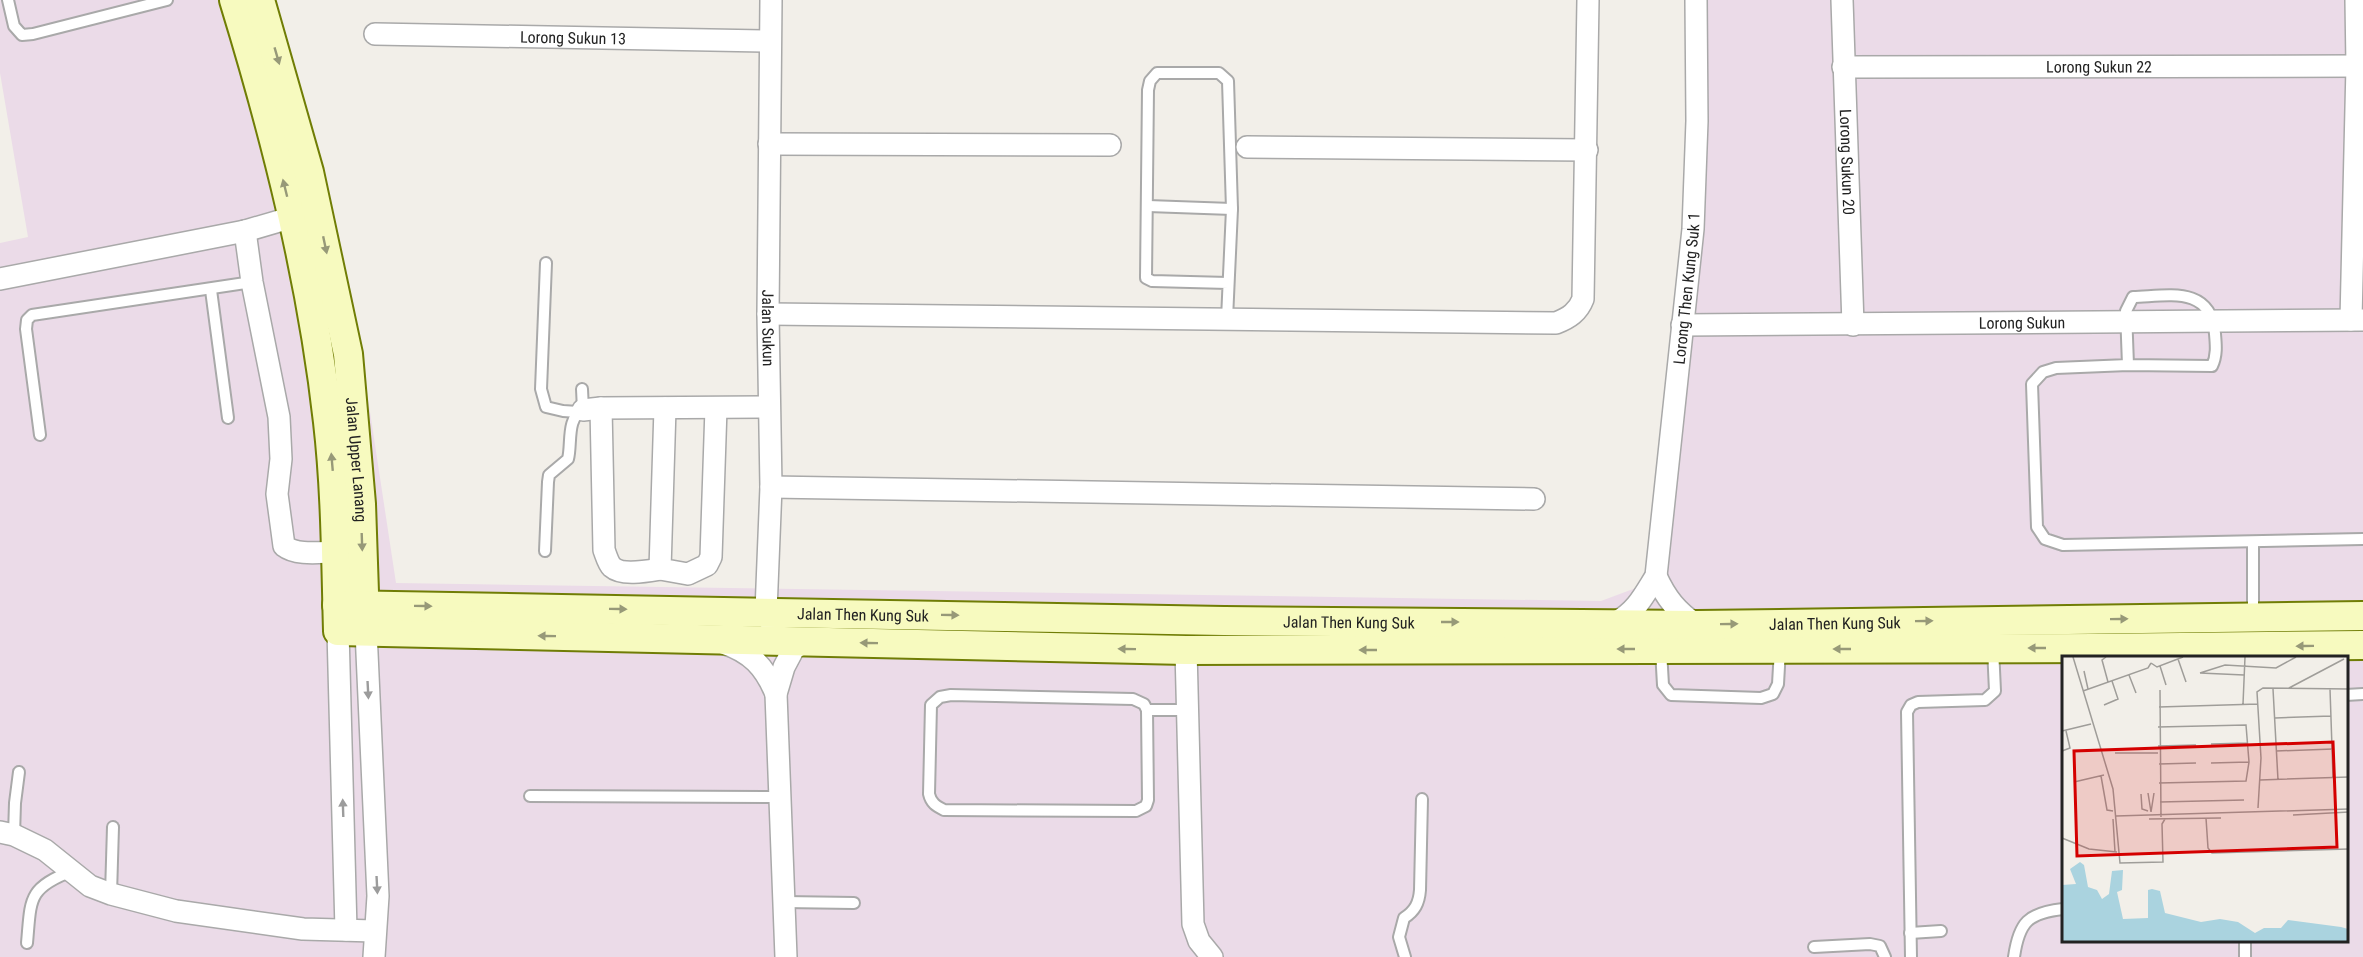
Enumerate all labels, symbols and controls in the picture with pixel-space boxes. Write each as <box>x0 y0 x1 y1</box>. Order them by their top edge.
street label: Lorong Sukun 13 <box>520 27 626 48</box>
one-way arrow <box>273 47 282 65</box>
street label: Lorong Sukun 22 <box>2046 57 2152 76</box>
street label: Lorong Sukun 20 <box>1836 109 1859 215</box>
one-way arrow <box>280 179 290 197</box>
street label: Lorong Then Kung Suk 1 <box>1669 212 1703 365</box>
one-way arrow <box>320 236 330 254</box>
street label: Jalan Sukun <box>758 289 778 367</box>
street label: Lorong Sukun <box>1979 313 2065 332</box>
street label: Jalan Upper Lanang <box>342 396 371 522</box>
one-way arrow <box>327 453 337 472</box>
one-way arrow <box>358 532 367 551</box>
one-way arrow <box>414 601 433 611</box>
one-way arrow <box>609 604 628 614</box>
street label: Jalan Then Kung Suk <box>797 604 930 625</box>
one-way arrow <box>941 610 960 620</box>
street label: Jalan Then Kung Suk <box>1283 612 1416 632</box>
street label: Jalan Then Kung Suk <box>1769 613 1902 634</box>
one-way arrow <box>2110 614 2129 624</box>
one-way arrow <box>1915 616 1934 626</box>
one-way arrow <box>1441 617 1460 627</box>
one-way arrow <box>1720 619 1739 629</box>
one-way arrow <box>538 631 557 640</box>
one-way arrow <box>860 638 879 648</box>
one-way arrow <box>2295 641 2314 650</box>
one-way arrow <box>2028 643 2047 653</box>
one-way arrow <box>1118 644 1137 654</box>
one-way arrow <box>1617 644 1636 654</box>
one-way arrow <box>1833 644 1852 654</box>
one-way arrow <box>1359 645 1378 655</box>
inset map <box>2062 656 2348 942</box>
one-way arrow <box>364 680 373 699</box>
one-way arrow <box>338 799 347 818</box>
one-way arrow <box>373 875 382 894</box>

